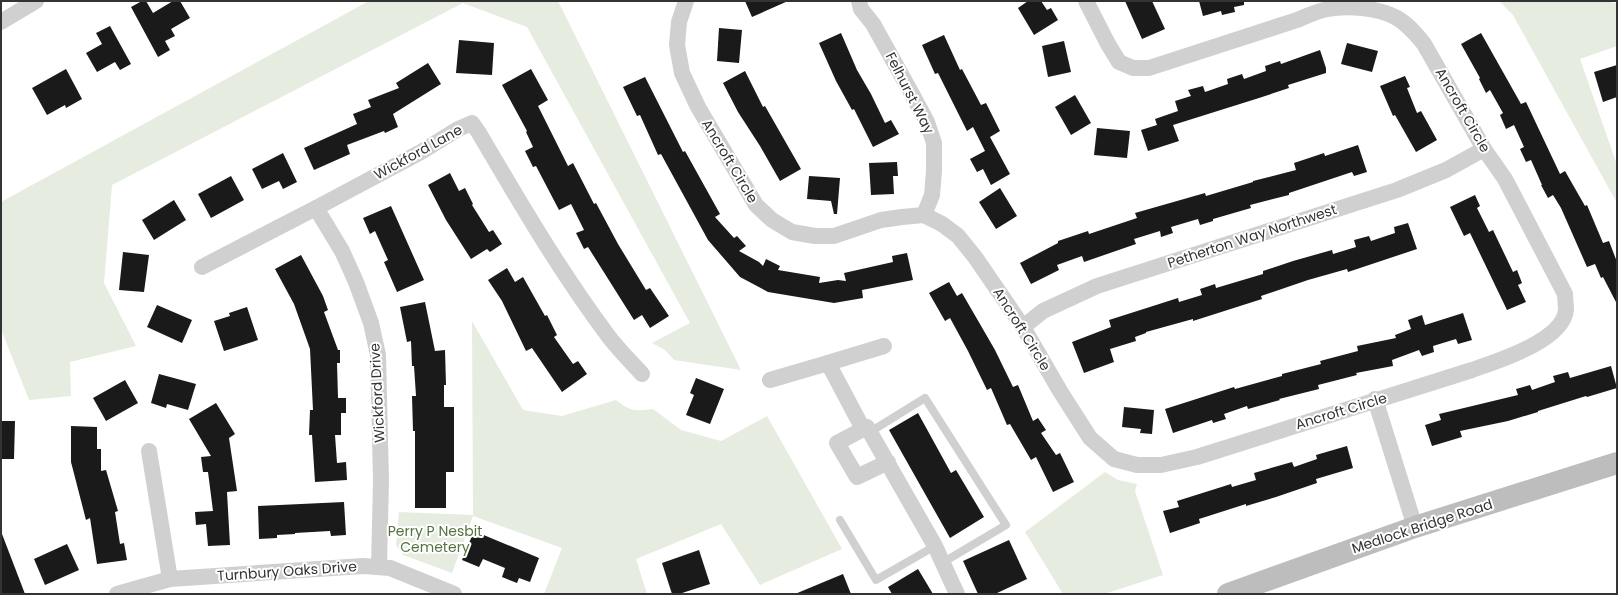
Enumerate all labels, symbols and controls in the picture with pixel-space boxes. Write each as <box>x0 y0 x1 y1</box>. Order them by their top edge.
street label: Felhurst Way <box>881 49 939 138</box>
street label: Ancroft Circle <box>1431 64 1495 156</box>
street label: Ancroft Circle <box>697 115 763 207</box>
street label: Wickford Lane <box>370 119 466 184</box>
street label: Petherton Way Northwest <box>1165 199 1339 273</box>
street label: Ancroft Circle <box>988 284 1056 375</box>
street label: Wickford Drive <box>364 342 390 443</box>
street label: Ancroft Circle <box>1293 388 1389 434</box>
street label: Medlock Bridge Road <box>1349 494 1495 558</box>
park label: Perry P Nesbit Cemetery <box>388 521 482 557</box>
street label: Turnbury Oaks Drive <box>217 556 358 586</box>

